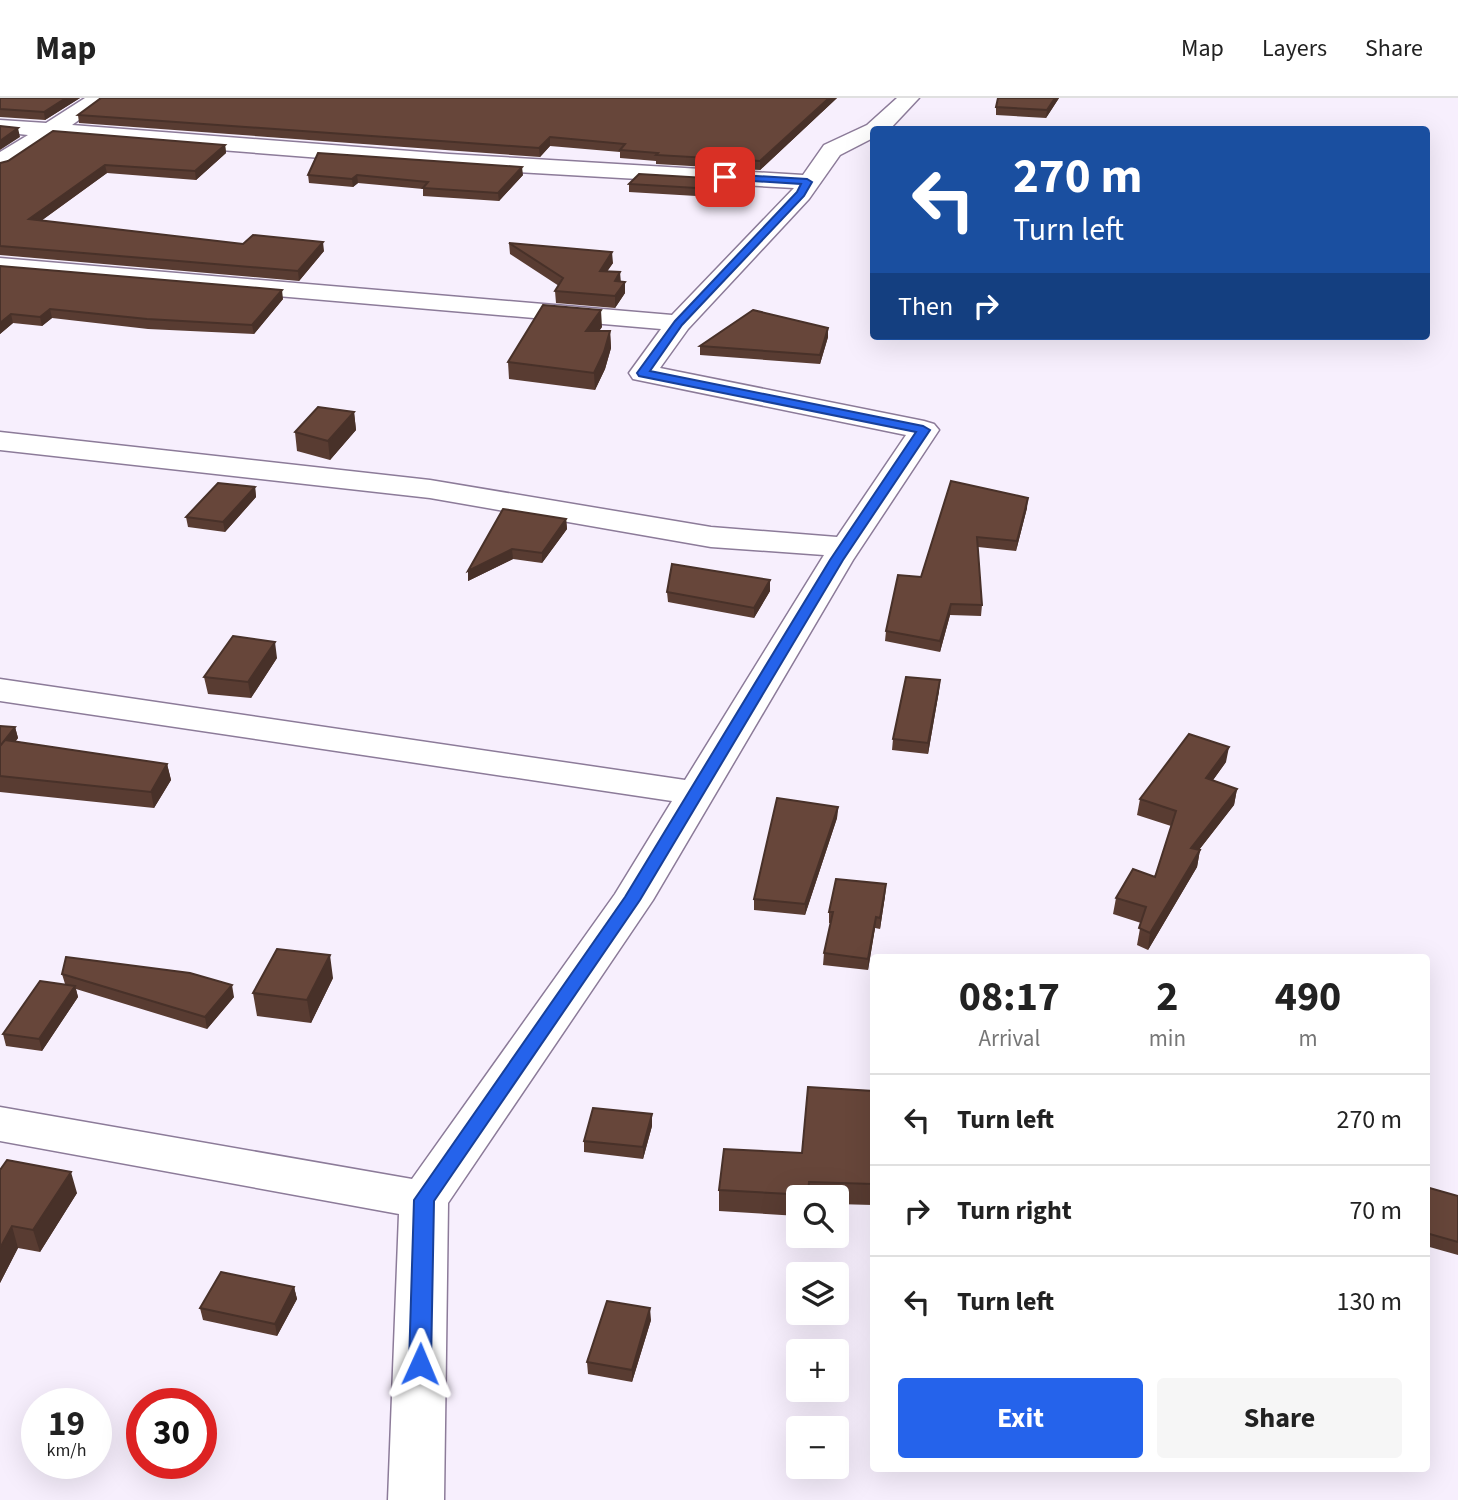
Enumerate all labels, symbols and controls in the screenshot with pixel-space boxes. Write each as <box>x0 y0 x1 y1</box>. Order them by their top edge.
text: Map <box>35 25 96 72</box>
text: Map <box>1181 31 1224 66</box>
text: Layers <box>1262 31 1327 66</box>
text: Share <box>1365 31 1423 66</box>
text: 270 m <box>1013 142 1142 212</box>
pin <box>695 147 755 207</box>
icon: left <box>898 154 989 245</box>
icon: arrive <box>706 158 744 196</box>
text: Turn left <box>1013 207 1124 253</box>
icon: right <box>967 287 1005 325</box>
text: Then <box>898 288 953 325</box>
text: 08:17 <box>959 967 1060 1027</box>
text: 2 <box>1156 967 1178 1027</box>
text: 490 <box>1275 967 1341 1027</box>
text: Arrival <box>978 1022 1040 1055</box>
text: min <box>1149 1022 1186 1055</box>
text: m <box>1298 1022 1318 1055</box>
icon: left <box>898 1101 936 1139</box>
text: Turn left <box>957 1101 1054 1138</box>
text: 270 m <box>1336 1101 1402 1138</box>
map controls <box>786 1185 849 1479</box>
button: search <box>786 1185 849 1248</box>
icon: right <box>898 1192 936 1230</box>
text: Turn right <box>957 1192 1072 1229</box>
text: 70 m <box>1349 1192 1402 1229</box>
button: layers <box>786 1262 849 1325</box>
icon: left <box>898 1283 936 1321</box>
text: Turn left <box>957 1283 1054 1320</box>
text: 130 m <box>1336 1283 1402 1320</box>
position arrow <box>383 1327 457 1401</box>
button: + <box>786 1339 849 1402</box>
button: Exit <box>898 1378 1143 1458</box>
button: Share <box>1157 1378 1402 1458</box>
speed limit sign: 30 <box>126 1388 217 1479</box>
text: 19 <box>48 1399 85 1449</box>
button: − <box>786 1416 849 1479</box>
text: km/h <box>47 1438 86 1463</box>

